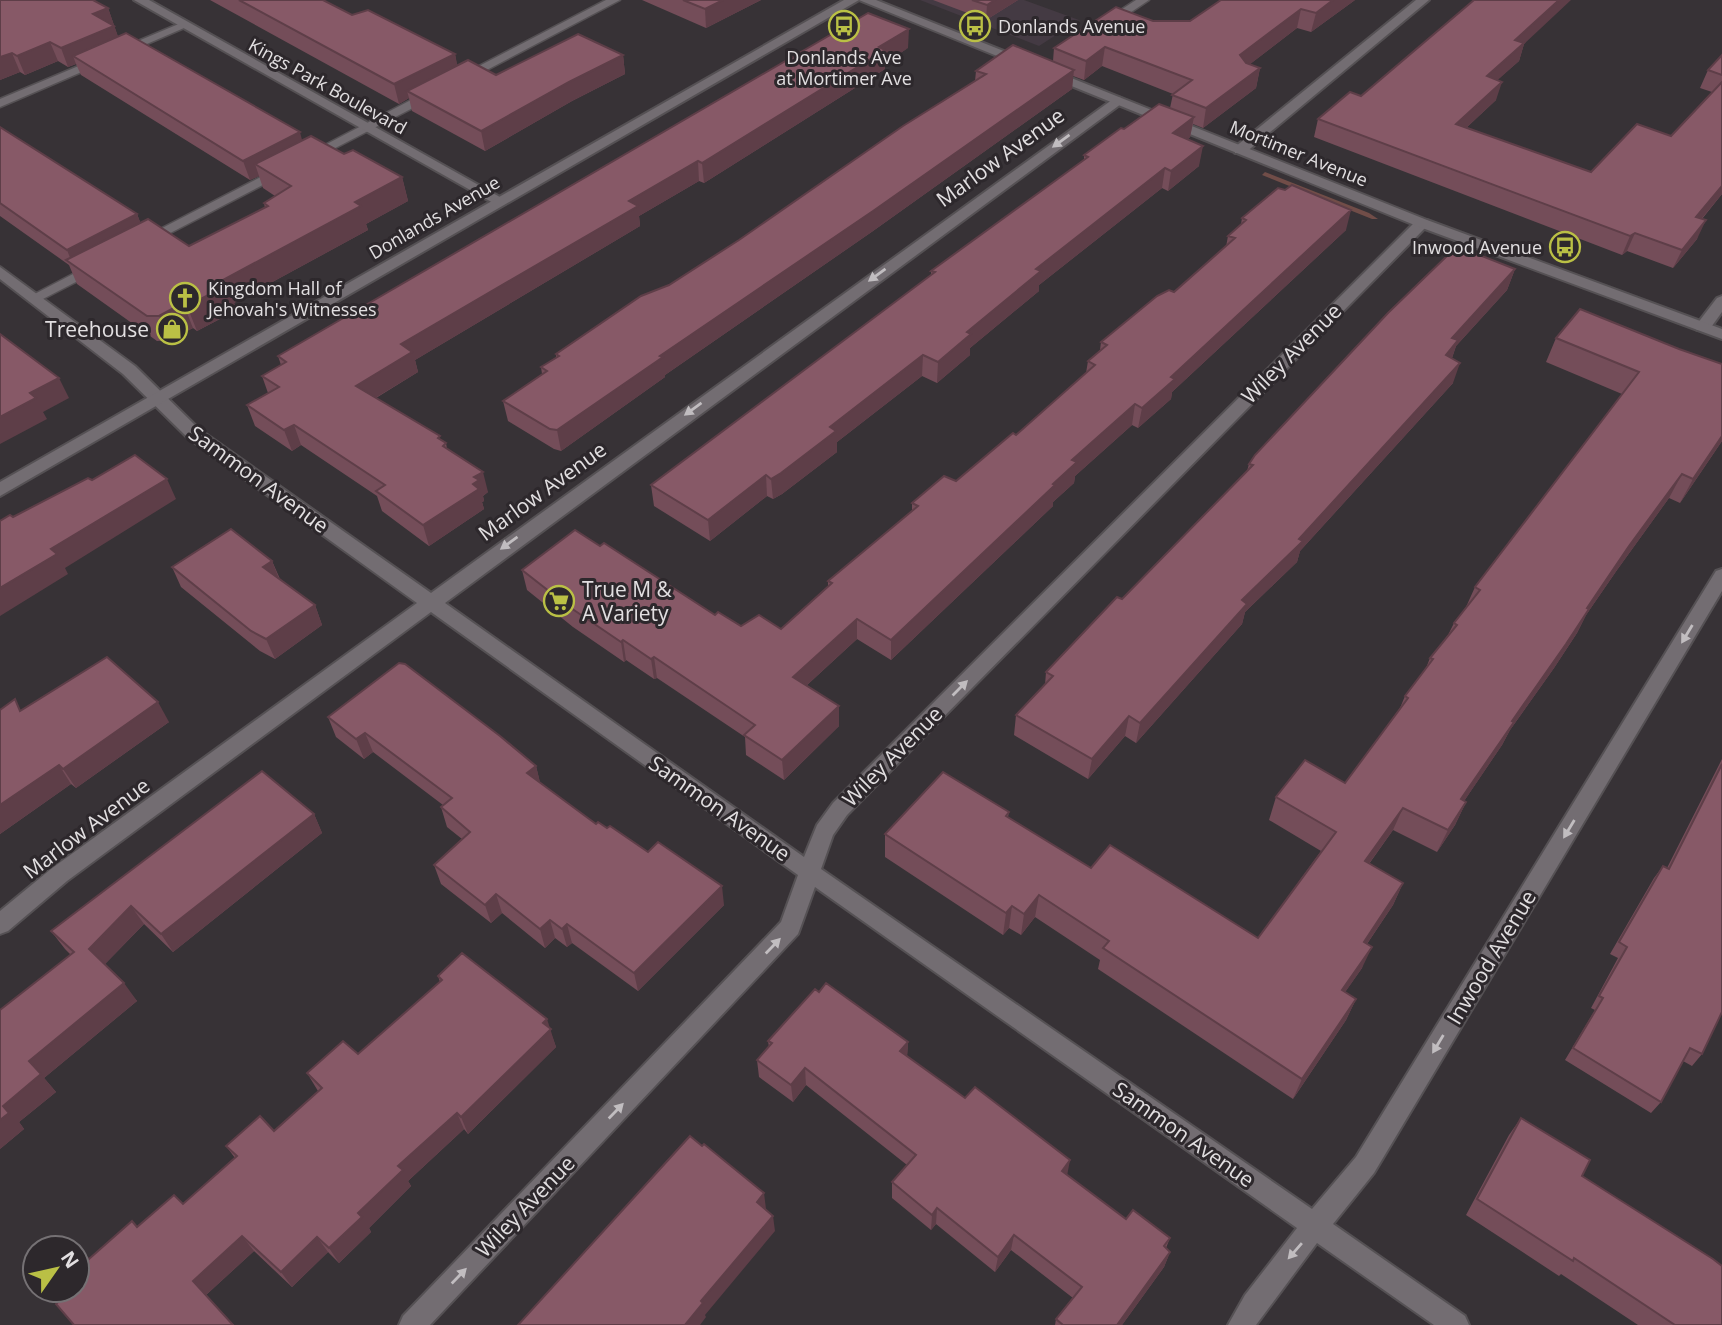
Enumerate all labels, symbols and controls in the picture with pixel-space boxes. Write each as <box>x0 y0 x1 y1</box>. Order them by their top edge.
bus stop icon: Donlands Ave at Mortimer Ave <box>827 9 861 43</box>
bus stop icon: Donlands Avenue <box>958 9 992 43</box>
place label: Donlands Avenue <box>998 14 1145 38</box>
street label: Kings Park Boulevard <box>245 32 411 140</box>
place label: Donlands Ave at Mortimer Ave <box>776 45 912 90</box>
street label: Marlow Avenue <box>930 101 1070 213</box>
street label: Mortimer Avenue <box>1226 114 1372 192</box>
one-way arrow <box>1052 134 1070 148</box>
street label: Donlands Avenue <box>364 170 504 264</box>
bus stop icon: Inwood Avenue <box>1548 230 1582 264</box>
place label: Inwood Avenue <box>1412 235 1542 259</box>
one-way arrow <box>868 268 886 282</box>
place label: Kingdom Hall of Jehovah's Witnesses <box>206 276 377 321</box>
church icon: Kingdom Hall of Jehovah's Witnesses <box>168 281 202 315</box>
street label: Wiley Avenue <box>1235 297 1347 409</box>
shop icon: Treehouse <box>155 312 189 346</box>
place label: Treehouse <box>45 315 149 343</box>
one-way arrow <box>684 402 702 416</box>
street label: Sammon Avenue <box>184 419 334 539</box>
street label: Marlow Avenue <box>472 435 612 547</box>
one-way arrow <box>500 536 519 550</box>
place label: True M & A Variety <box>582 575 673 627</box>
supermarket icon: True M & A Variety <box>542 584 576 618</box>
one-way arrow <box>1680 625 1693 644</box>
one-way arrow <box>951 679 968 696</box>
street label: Wiley Avenue <box>836 700 948 812</box>
street label: Sammon Avenue <box>644 749 796 867</box>
street label: Marlow Avenue <box>17 771 155 885</box>
one-way arrow <box>1562 819 1575 838</box>
street label: Inwood Avenue <box>1440 885 1542 1029</box>
one-way arrow <box>764 938 780 955</box>
one-way arrow <box>1432 1035 1444 1054</box>
street label: Sammon Avenue <box>1108 1075 1260 1193</box>
one-way arrow <box>607 1103 623 1120</box>
street label: Wiley Avenue <box>469 1149 581 1263</box>
north arrow <box>21 1234 91 1304</box>
one-way arrow <box>1287 1242 1303 1260</box>
text: N <box>55 1246 85 1273</box>
one-way arrow <box>451 1267 468 1284</box>

